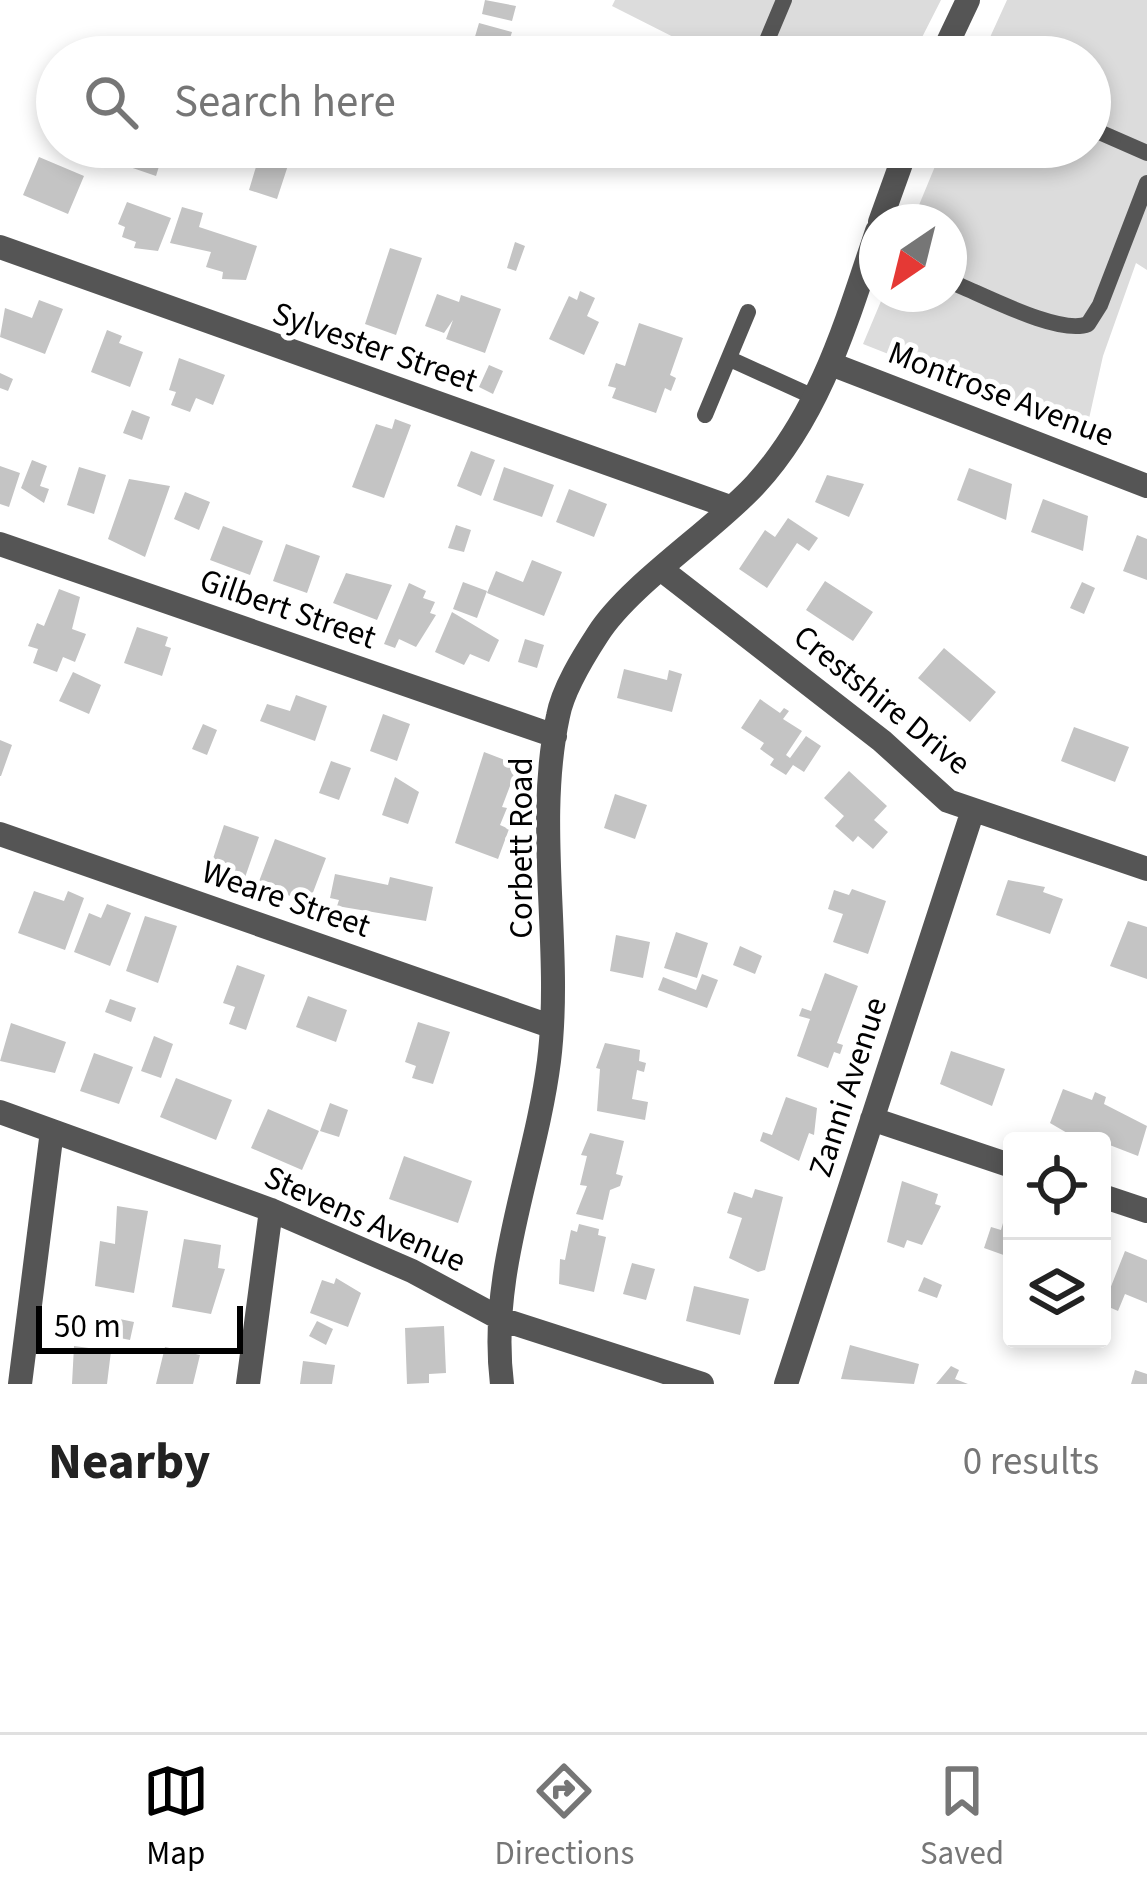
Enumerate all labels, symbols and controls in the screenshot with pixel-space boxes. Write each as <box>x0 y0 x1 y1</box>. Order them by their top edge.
search box <box>36 36 1111 168</box>
icon: search <box>78 69 144 135</box>
text: Search here <box>174 70 396 134</box>
north arrow <box>859 204 967 312</box>
street label: Sylvester Street <box>266 290 484 404</box>
street label: Montrose Avenue <box>881 329 1121 459</box>
street label: Gilbert Street <box>194 557 382 661</box>
street label: Crestshire Drive <box>783 614 981 786</box>
street label: Corbett Road <box>498 757 545 939</box>
street label: Weare Street <box>195 848 377 950</box>
street label: Zanni Avenue <box>797 991 899 1183</box>
map controls <box>1003 1132 1111 1348</box>
button: locate <box>1003 1132 1111 1240</box>
street label: Stevens Avenue <box>257 1154 473 1284</box>
button: layers <box>1003 1240 1111 1348</box>
scale bar <box>36 1300 243 1353</box>
text: 50 m <box>54 1303 121 1350</box>
text: Nearby <box>48 1426 210 1498</box>
text: 0 results <box>963 1434 1099 1490</box>
tab: Map <box>143 1758 209 1877</box>
tab: Directions <box>495 1758 634 1877</box>
tab: Saved <box>920 1758 1004 1877</box>

